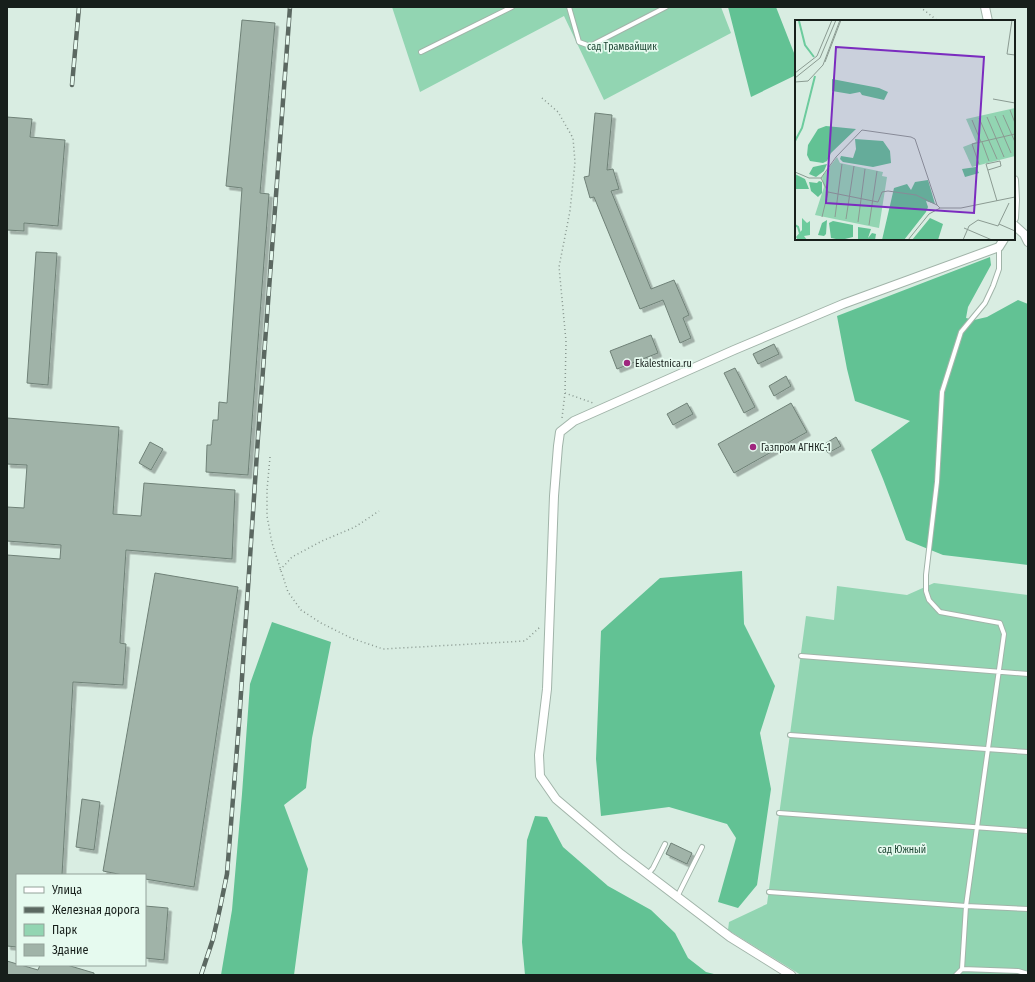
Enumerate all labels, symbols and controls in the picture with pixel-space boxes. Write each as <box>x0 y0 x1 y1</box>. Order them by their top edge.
inset map <box>795 20 1015 240</box>
park label: сад Трамвайщик <box>587 41 657 53</box>
marker: Ekalestnica.ru <box>622 358 632 368</box>
place label: Ekalestnica.ru <box>635 358 692 370</box>
marker: Газпром АГНКС-1 <box>748 442 758 452</box>
place label: Газпром АГНКС-1 <box>761 442 831 454</box>
park label: сад Южный <box>878 844 926 856</box>
legend <box>16 874 146 966</box>
text: Улица <box>51 883 82 897</box>
text: Железная дорога <box>52 903 140 917</box>
text: Парк <box>52 923 78 937</box>
text: Здание <box>52 943 88 957</box>

